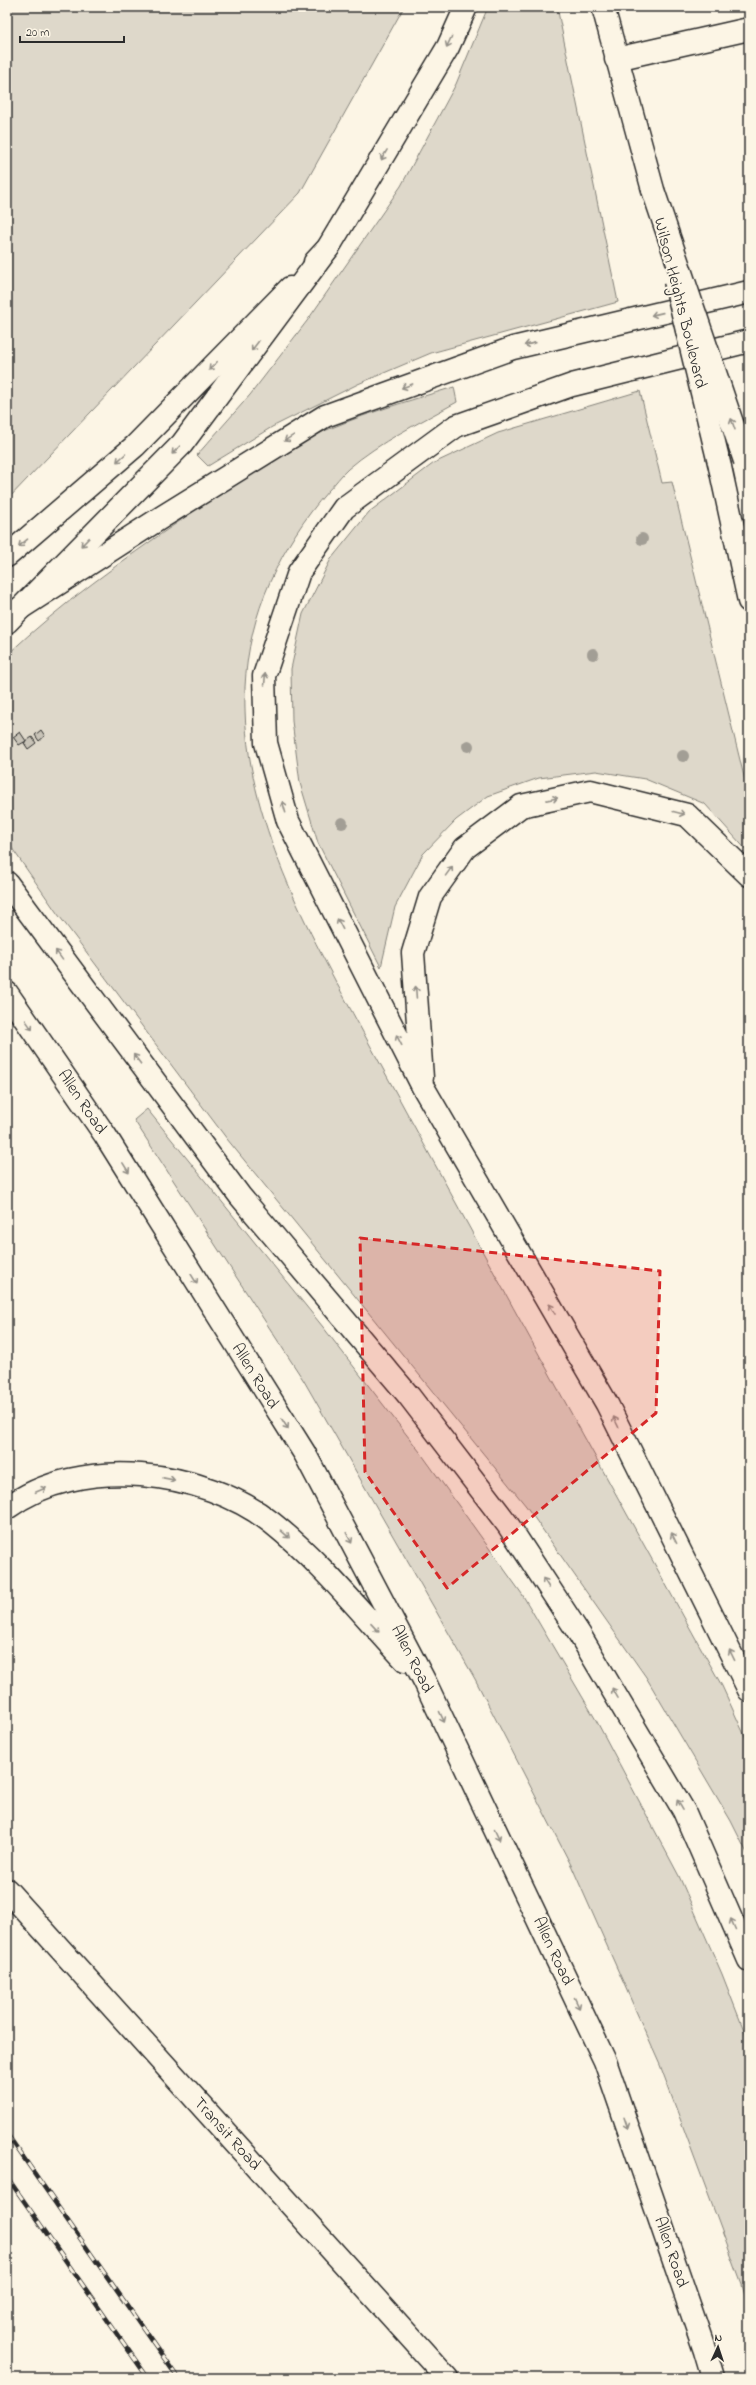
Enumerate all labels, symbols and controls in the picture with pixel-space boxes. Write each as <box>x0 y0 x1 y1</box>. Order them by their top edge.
scale bar <box>20 18 124 44</box>
text: 20 m <box>26 24 49 42</box>
one-way arrow <box>445 36 452 48</box>
one-way arrow <box>379 149 387 161</box>
street label: Wilson Heights Boulevard <box>645 215 713 392</box>
one-way arrow <box>650 311 663 319</box>
one-way arrow <box>250 341 259 352</box>
one-way arrow <box>524 341 537 348</box>
one-way arrow <box>208 361 218 371</box>
one-way arrow <box>401 383 414 390</box>
one-way arrow <box>728 418 736 430</box>
one-way arrow <box>284 434 295 442</box>
one-way arrow <box>171 445 181 455</box>
one-way arrow <box>117 453 127 462</box>
one-way arrow <box>80 537 90 547</box>
one-way arrow <box>18 539 28 548</box>
one-way arrow <box>261 673 268 686</box>
one-way arrow <box>546 795 559 803</box>
one-way arrow <box>280 800 287 813</box>
one-way arrow <box>672 810 685 817</box>
one-way arrow <box>445 866 453 877</box>
one-way arrow <box>336 918 343 930</box>
one-way arrow <box>55 949 63 960</box>
one-way arrow <box>412 986 419 999</box>
one-way arrow <box>25 1019 33 1030</box>
one-way arrow <box>395 1034 402 1046</box>
one-way arrow <box>133 1053 141 1064</box>
street label: Allen Road <box>51 1065 113 1140</box>
one-way arrow <box>122 1162 130 1174</box>
one-way arrow <box>190 1273 198 1285</box>
one-way arrow <box>548 1303 556 1315</box>
street label: Allen Road <box>225 1338 285 1414</box>
one-way arrow <box>612 1416 619 1428</box>
one-way arrow <box>282 1418 290 1430</box>
one-way arrow <box>162 1476 175 1484</box>
one-way arrow <box>35 1486 47 1493</box>
one-way arrow <box>280 1530 290 1539</box>
one-way arrow <box>346 1532 353 1544</box>
one-way arrow <box>670 1533 677 1545</box>
one-way arrow <box>542 1578 550 1589</box>
street label: Allen Road <box>384 1621 440 1698</box>
one-way arrow <box>370 1623 380 1633</box>
one-way arrow <box>728 1649 735 1661</box>
one-way arrow <box>610 1687 618 1699</box>
one-way arrow <box>439 1711 446 1723</box>
one-way arrow <box>676 1799 684 1811</box>
one-way arrow <box>494 1828 501 1840</box>
street label: Allen Road <box>526 1912 580 1990</box>
one-way arrow <box>729 1918 737 1930</box>
one-way arrow <box>574 1996 581 2008</box>
street label: Transit Road <box>187 2092 267 2177</box>
one-way arrow <box>623 2116 631 2128</box>
street label: Allen Road <box>647 2213 695 2291</box>
north arrow <box>698 2327 738 2367</box>
text: N <box>714 2330 723 2346</box>

